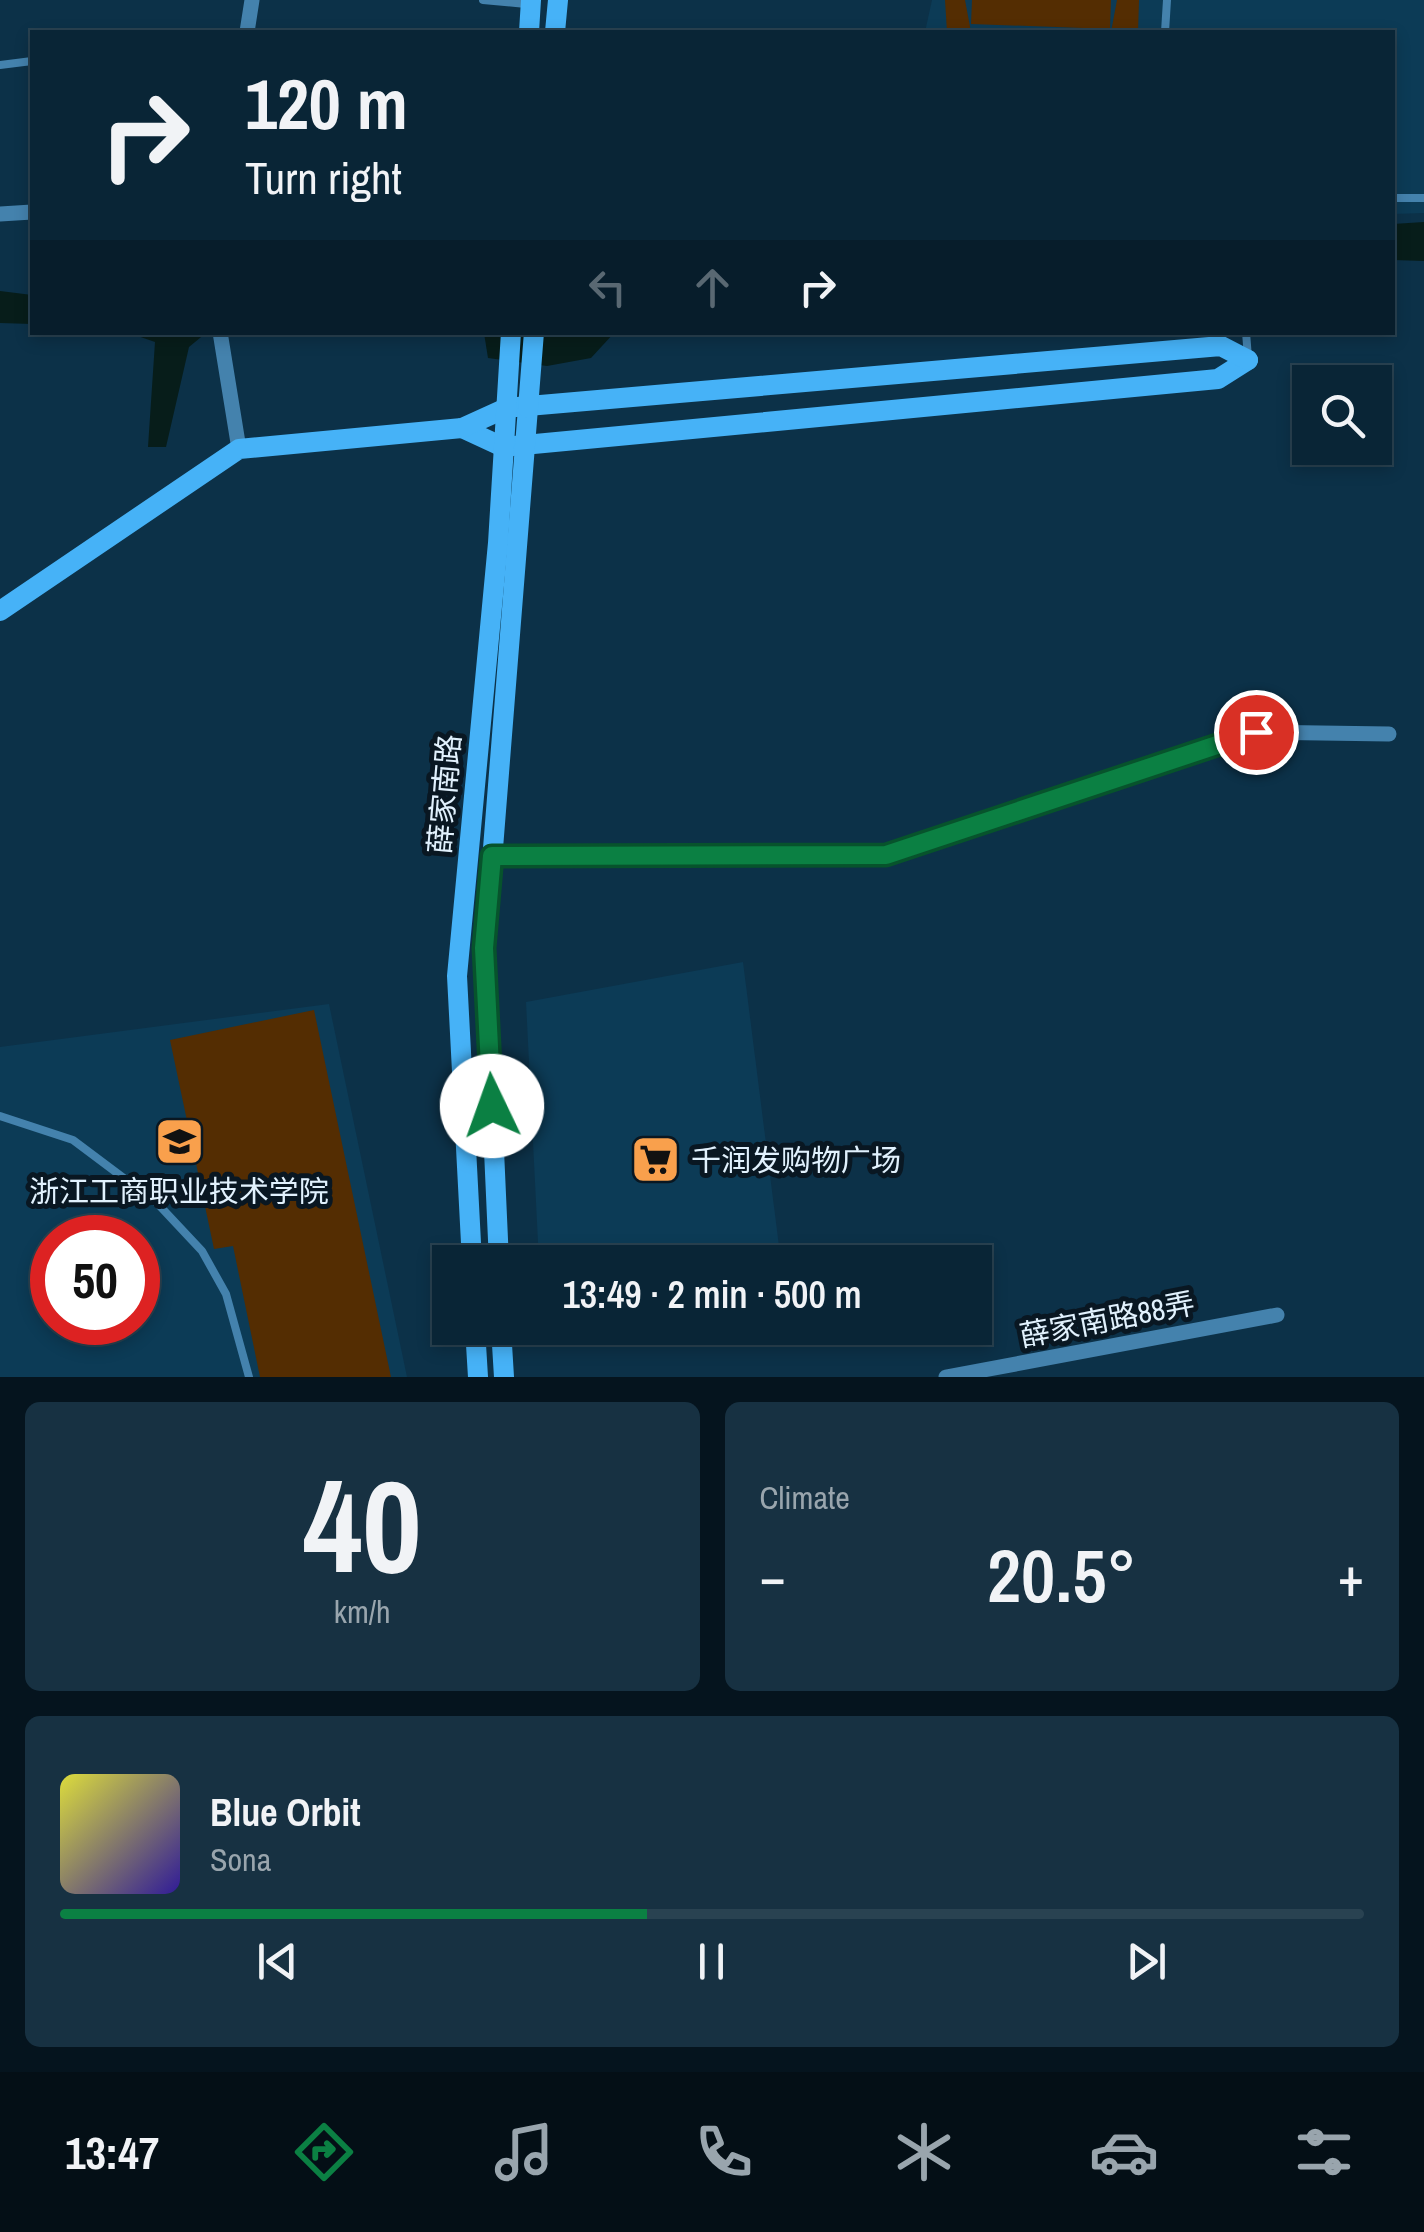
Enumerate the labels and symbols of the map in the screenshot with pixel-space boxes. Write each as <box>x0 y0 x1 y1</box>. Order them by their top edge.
pin <box>1214 690 1299 775</box>
street label: 薛家南路 <box>419 732 469 856</box>
position arrow <box>440 1054 544 1158</box>
school or university icon: 浙江工商职业技术学院 <box>153 1116 205 1168</box>
supermarket icon: 千润发购物广场 <box>630 1134 682 1186</box>
place label: 千润发购物广场 <box>691 1140 901 1180</box>
place label: 浙江工商职业技术学院 <box>29 1171 329 1211</box>
speed limit sign: 50 <box>30 1215 160 1345</box>
street label: 薛家南路88弄 <box>1016 1282 1198 1356</box>

